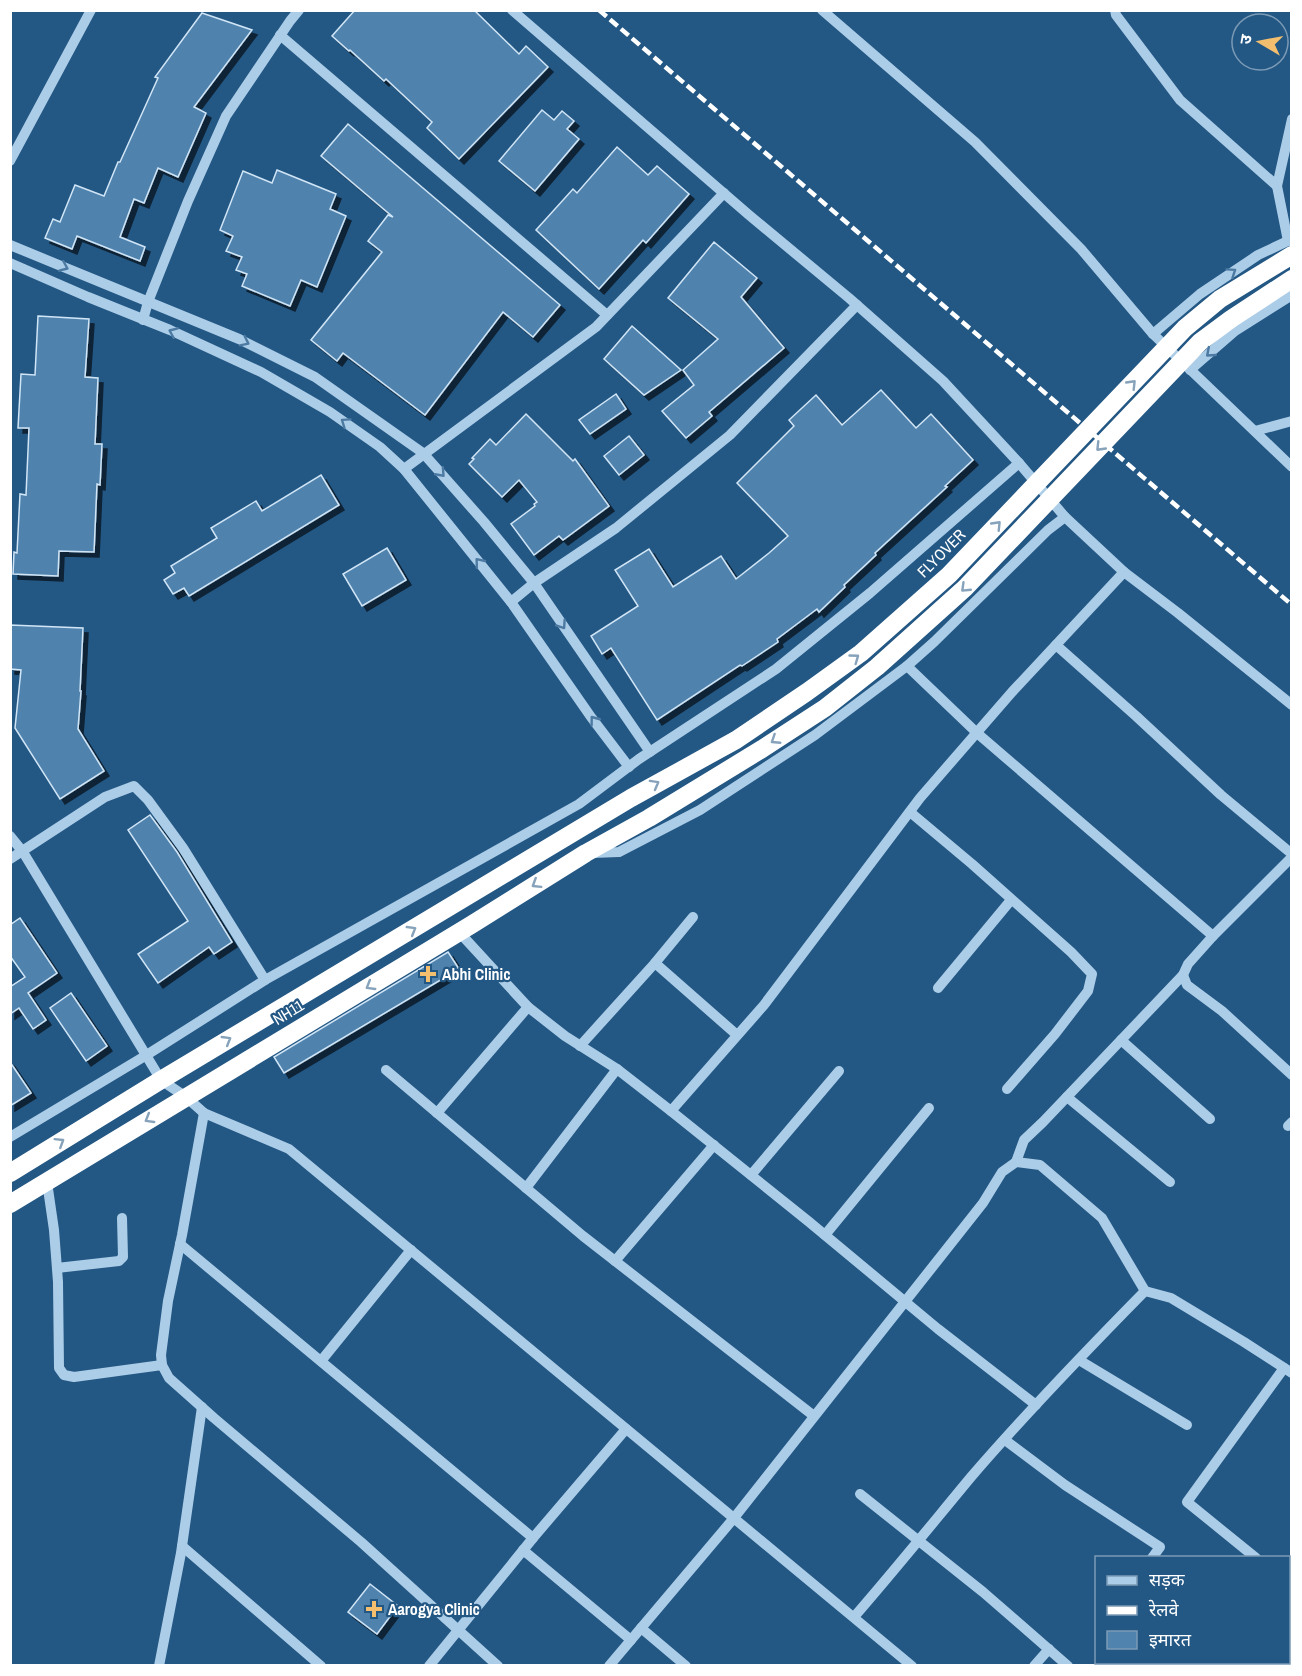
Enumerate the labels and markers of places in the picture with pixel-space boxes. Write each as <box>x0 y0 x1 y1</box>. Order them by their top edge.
place label: Abhi Clinic <box>442 963 511 985</box>
marker: Abhi Clinic <box>419 965 437 983</box>
place label: Aarogya Clinic <box>388 1598 480 1620</box>
marker: Aarogya Clinic <box>365 1600 383 1618</box>

